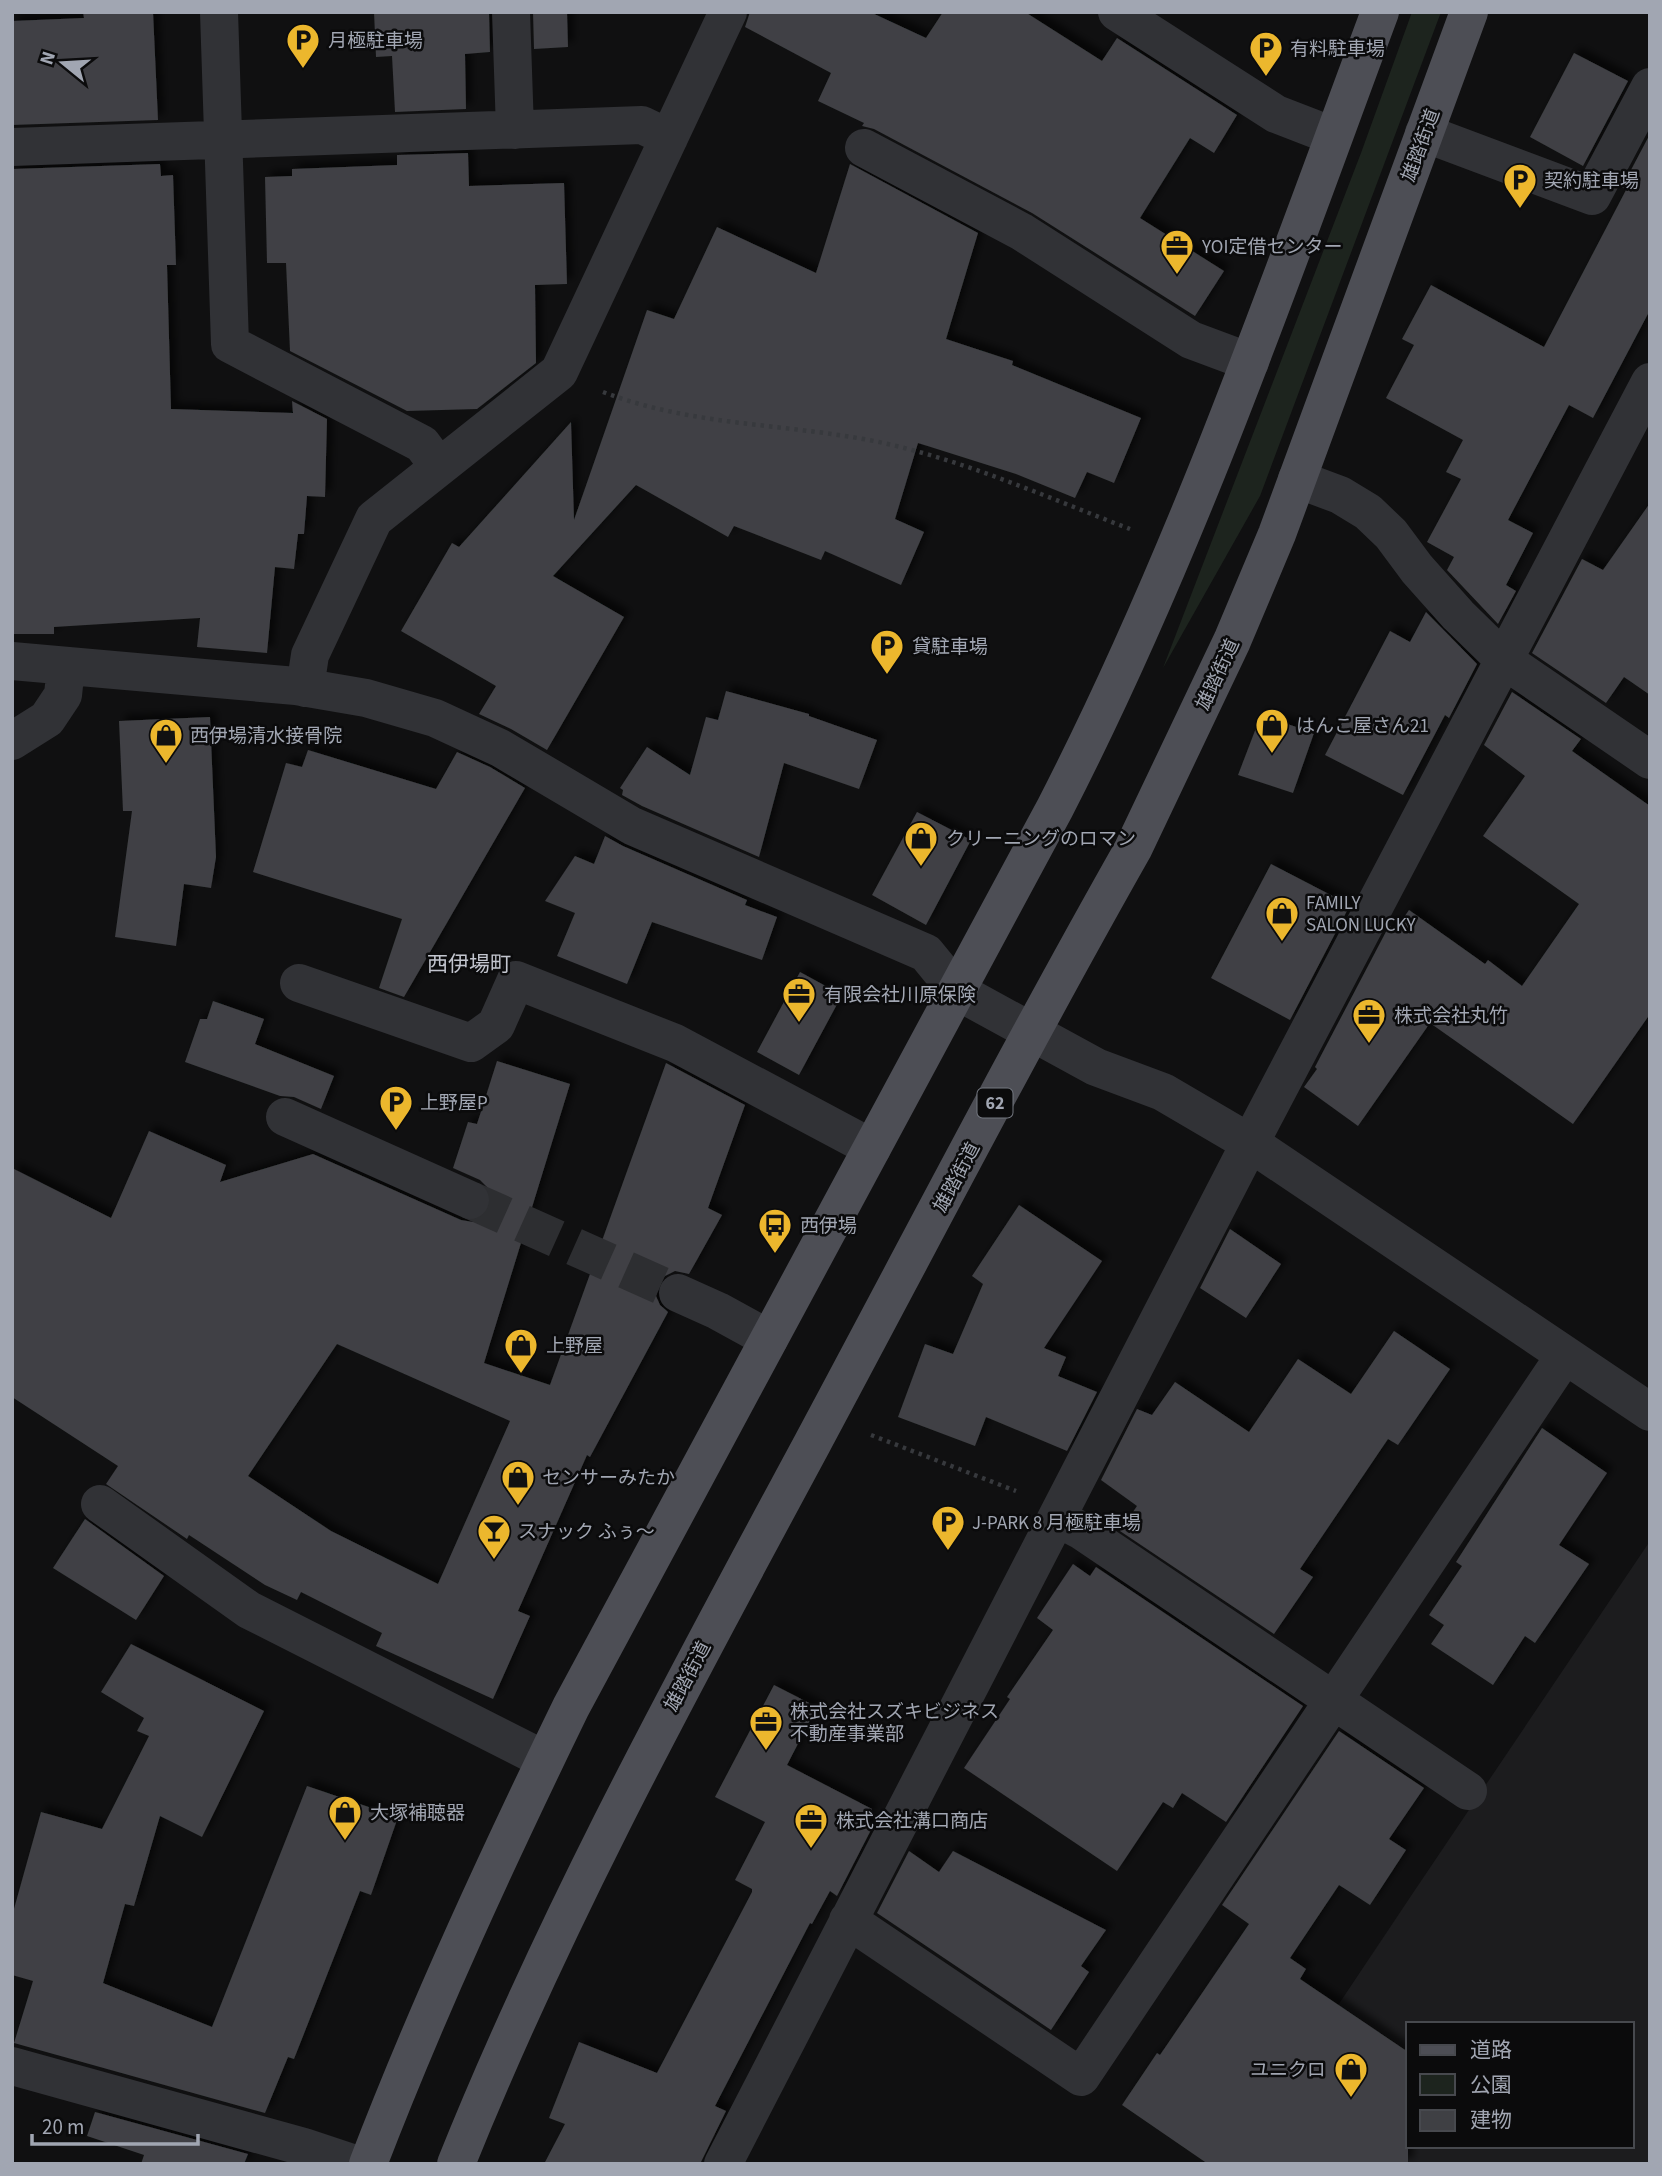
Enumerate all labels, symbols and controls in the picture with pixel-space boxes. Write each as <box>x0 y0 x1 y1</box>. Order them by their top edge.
parking icon: 月極駐車場 <box>284 21 322 70</box>
north arrow <box>28 28 98 98</box>
place label: 月極駐車場 <box>328 28 423 55</box>
parking icon: 有料駐車場 <box>1247 29 1285 78</box>
place label: 有料駐車場 <box>1290 36 1385 63</box>
text: N <box>33 48 63 68</box>
street label: 雄踏街道 <box>1396 105 1447 186</box>
parking icon: 契約駐車場 <box>1501 161 1539 210</box>
place label: 契約駐車場 <box>1544 168 1639 195</box>
office icon: YOI定借センター <box>1158 227 1196 276</box>
place label: YOI定借センター <box>1201 234 1342 261</box>
parking icon: 貸駐車場 <box>868 627 906 676</box>
place label: 貸駐車場 <box>912 634 988 661</box>
street label: 雄踏街道 <box>1190 634 1247 715</box>
shop icon: はんこ屋さん21 <box>1253 706 1291 755</box>
place label: はんこ屋さん21 <box>1296 713 1429 740</box>
shop icon: 西伊場清水接骨院 <box>147 716 185 765</box>
place label: 西伊場清水接骨院 <box>190 723 342 750</box>
shop icon: クリーニングのロマン <box>902 819 940 868</box>
place label: クリーニングのロマン <box>946 826 1136 853</box>
place label: FAMILY SALON LUCKY <box>1306 890 1416 939</box>
shop icon: FAMILY SALON LUCKY <box>1263 894 1301 943</box>
district label: 西伊場町 <box>427 949 511 979</box>
office icon: 有限会社川原保険 <box>780 975 818 1024</box>
place label: 有限会社川原保険 <box>824 982 976 1009</box>
office icon: 株式会社丸竹 <box>1350 996 1388 1045</box>
place label: 株式会社丸竹 <box>1394 1003 1508 1030</box>
parking icon: 上野屋P <box>377 1083 415 1132</box>
road number: 62 <box>978 1088 1012 1118</box>
place label: 上野屋P <box>420 1090 488 1117</box>
street label: 雄踏街道 <box>928 1138 987 1218</box>
bus stop icon: 西伊場 <box>756 1206 794 1255</box>
place label: 西伊場 <box>800 1213 857 1240</box>
shop icon: 上野屋 <box>502 1326 540 1375</box>
place label: 上野屋 <box>546 1333 603 1360</box>
shop icon: センサーみたか <box>499 1458 537 1507</box>
place label: センサーみたか <box>542 1465 675 1492</box>
parking icon: J-PARK 8 月極駐車場 <box>929 1503 967 1552</box>
place label: J-PARK 8 月極駐車場 <box>972 1510 1141 1537</box>
bar icon: スナック ふぅ～ <box>475 1512 513 1561</box>
place label: スナック ふぅ～ <box>518 1519 655 1546</box>
street label: 雄踏街道 <box>659 1637 718 1717</box>
place label: 株式会社スズキビジネス 不動産事業部 <box>790 1699 999 1748</box>
office icon: 株式会社スズキビジネス 不動産事業部 <box>747 1703 785 1752</box>
shop icon: 大塚補聴器 <box>326 1793 364 1842</box>
place label: 大塚補聴器 <box>370 1800 465 1827</box>
office icon: 株式会社溝口商店 <box>792 1801 830 1850</box>
place label: 株式会社溝口商店 <box>836 1808 988 1835</box>
legend <box>1406 2022 1634 2148</box>
text: 道路 <box>1470 2035 1512 2065</box>
shop icon: ユニクロ <box>1332 2050 1370 2099</box>
place label: ユニクロ <box>1250 2057 1326 2084</box>
text: 公園 <box>1470 2070 1512 2100</box>
scale bar <box>32 2102 198 2146</box>
text: 建物 <box>1470 2105 1512 2135</box>
text: 20 m <box>42 2112 84 2142</box>

